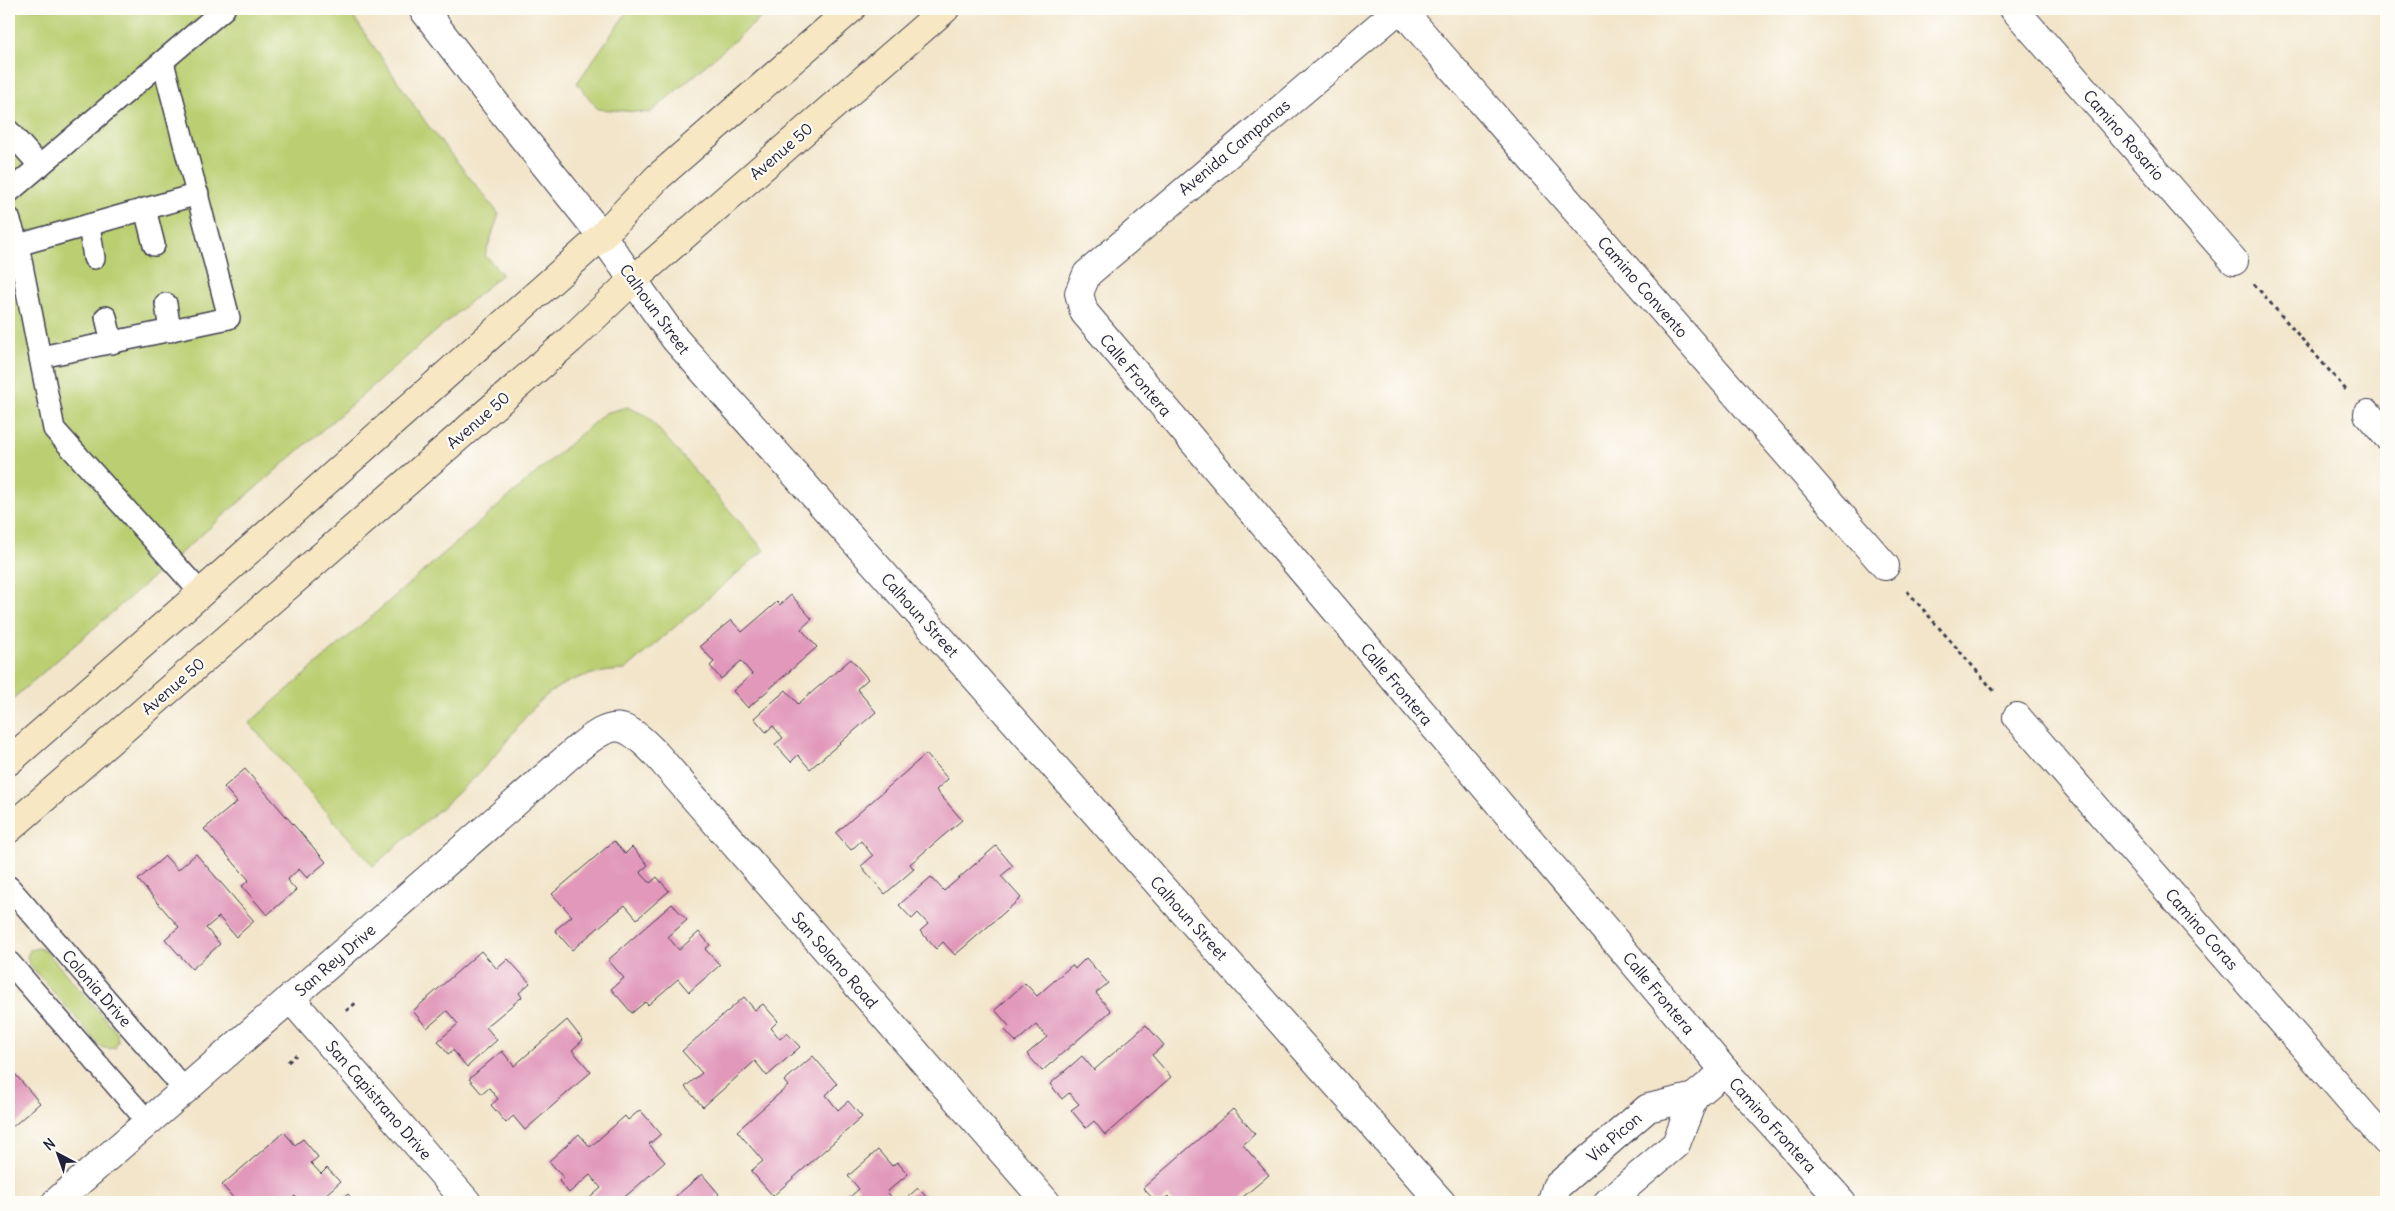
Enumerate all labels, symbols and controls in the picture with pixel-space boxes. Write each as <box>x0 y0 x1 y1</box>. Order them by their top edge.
street label: Camino Rosario <box>2079 86 2169 184</box>
street label: Avenida Campanas <box>1174 95 1294 199</box>
street label: Avenue 50 <box>745 118 817 184</box>
street label: Camino Convento <box>1594 232 1692 342</box>
street label: Calhoun Street <box>616 260 695 358</box>
street label: Calle Frontera <box>1096 330 1176 420</box>
street label: Avenue 50 <box>442 387 514 453</box>
street label: Calhoun Street <box>877 569 963 662</box>
street label: Calle Frontera <box>1357 639 1437 729</box>
street label: Avenue 50 <box>137 653 209 719</box>
street label: Calhoun Street <box>1146 872 1232 965</box>
street label: Camino Coras <box>2161 884 2243 974</box>
street label: San Solano Road <box>788 908 882 1012</box>
street label: San Rey Drive <box>291 920 379 1000</box>
street label: Colonia Drive <box>58 945 136 1031</box>
street label: Calle Frontera <box>1619 948 1699 1038</box>
street label: San Capistrano Drive <box>322 1036 436 1164</box>
street label: Camino Frontera <box>1725 1073 1821 1177</box>
street label: Via Picon <box>1583 1108 1645 1166</box>
north arrow <box>32 1128 82 1178</box>
text: N <box>40 1134 59 1154</box>

